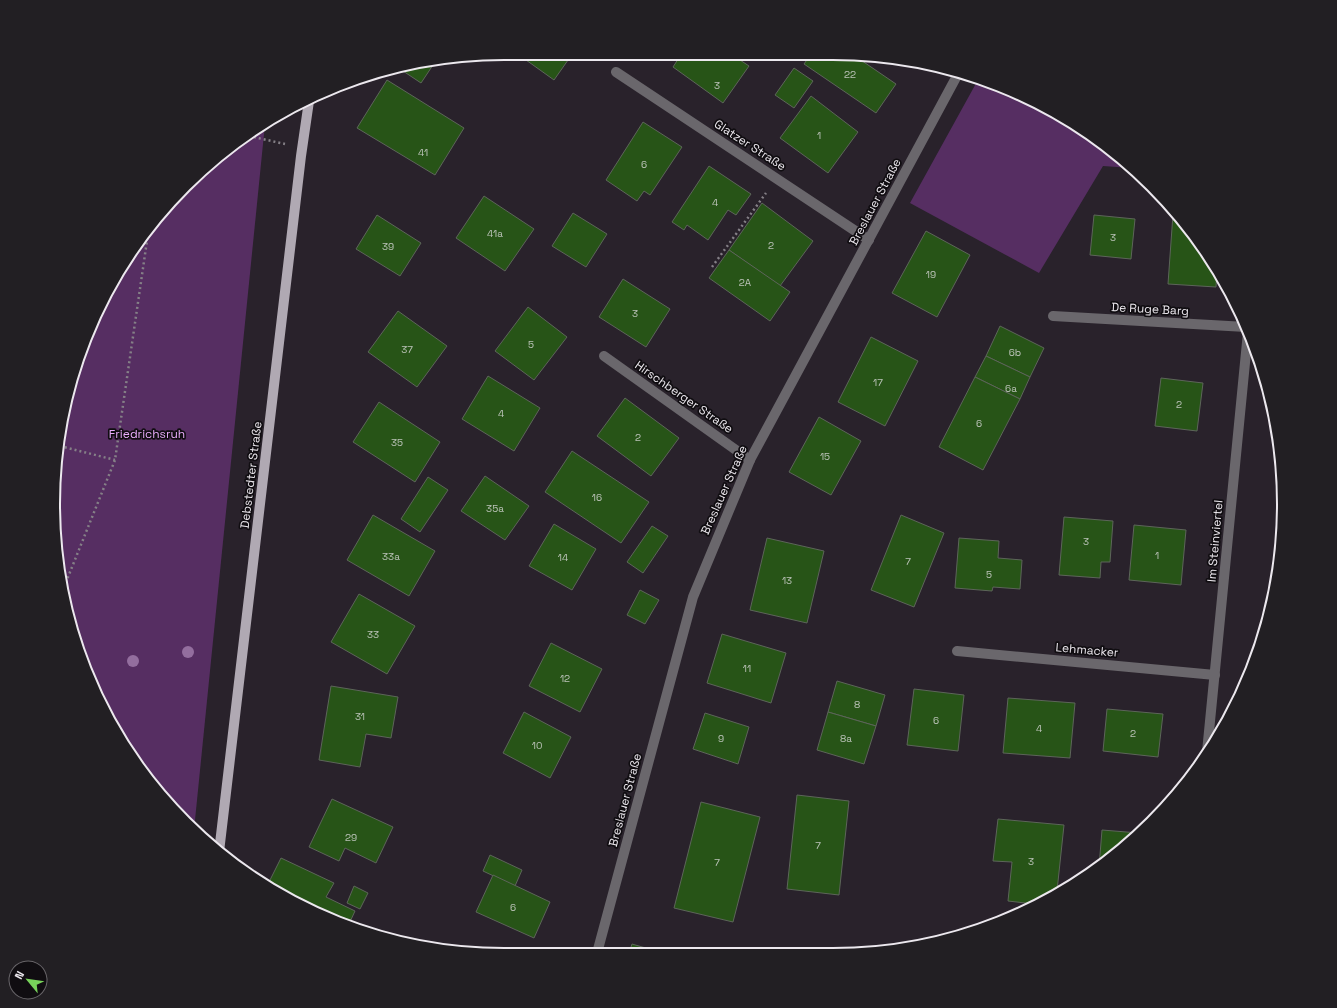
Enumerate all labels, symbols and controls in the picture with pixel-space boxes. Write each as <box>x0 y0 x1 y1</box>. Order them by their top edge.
house number: 22 <box>844 68 856 81</box>
house number: 3 <box>714 79 720 92</box>
street label: Glatzer Straße <box>711 116 789 174</box>
house number: 1 <box>817 129 821 142</box>
house number: 41 <box>418 146 428 159</box>
street label: Breslauer Straße <box>845 156 905 248</box>
house number: 6 <box>641 158 647 171</box>
house number: 4 <box>712 196 718 209</box>
house number: 41a <box>487 227 503 240</box>
house number: 3 <box>1110 231 1116 244</box>
house number: 2 <box>768 239 774 252</box>
house number: 39 <box>382 240 394 253</box>
house number: 19 <box>926 268 936 281</box>
house number: 2A <box>739 276 752 289</box>
street label: De Ruge Barg <box>1111 299 1189 319</box>
house number: 3 <box>632 307 638 320</box>
house number: 5 <box>528 338 534 351</box>
house number: 37 <box>401 343 413 356</box>
house number: 6b <box>1009 346 1021 359</box>
street label: Hirschberger Straße <box>632 357 736 437</box>
house number: 17 <box>873 376 883 389</box>
house number: 6a <box>1005 382 1017 395</box>
house number: 2 <box>1176 398 1182 411</box>
house number: 4 <box>498 407 504 420</box>
house number: 6 <box>976 417 982 430</box>
street label: Debstedter Straße <box>236 420 266 530</box>
park label: Friedrichsruh <box>109 426 185 442</box>
house number: 2 <box>635 431 641 444</box>
house number: 35 <box>391 436 403 449</box>
street label: Breslauer Straße <box>697 443 751 537</box>
house number: 15 <box>820 450 830 463</box>
house number: 16 <box>592 491 602 504</box>
street label: Im Steinviertel <box>1203 499 1227 583</box>
house number: 35a <box>486 502 504 515</box>
house number: 3 <box>1083 535 1089 548</box>
house number: 1 <box>1155 549 1159 562</box>
house number: 33a <box>382 550 400 563</box>
house number: 14 <box>558 551 568 564</box>
house number: 7 <box>905 555 911 568</box>
house number: 5 <box>986 568 992 581</box>
house number: 13 <box>782 574 792 587</box>
house number: 33 <box>367 628 379 641</box>
street label: Lehmacker <box>1055 639 1120 661</box>
house number: 11 <box>743 662 751 675</box>
house number: 12 <box>560 672 570 685</box>
house number: 8 <box>854 698 860 711</box>
house number: 31 <box>355 710 365 723</box>
house number: 6 <box>933 714 939 727</box>
house number: 4 <box>1036 722 1042 735</box>
house number: 2 <box>1130 727 1136 740</box>
house number: 9 <box>718 732 724 745</box>
house number: 8a <box>840 732 852 745</box>
house number: 10 <box>532 739 542 752</box>
street label: Breslauer Straße <box>605 751 645 849</box>
house number: 29 <box>345 831 357 844</box>
house number: 7 <box>815 839 821 852</box>
house number: 3 <box>1028 855 1034 868</box>
house number: 7 <box>714 856 720 869</box>
house number: 6 <box>510 901 516 914</box>
north arrow <box>8 960 48 1000</box>
text: N <box>11 969 27 982</box>

